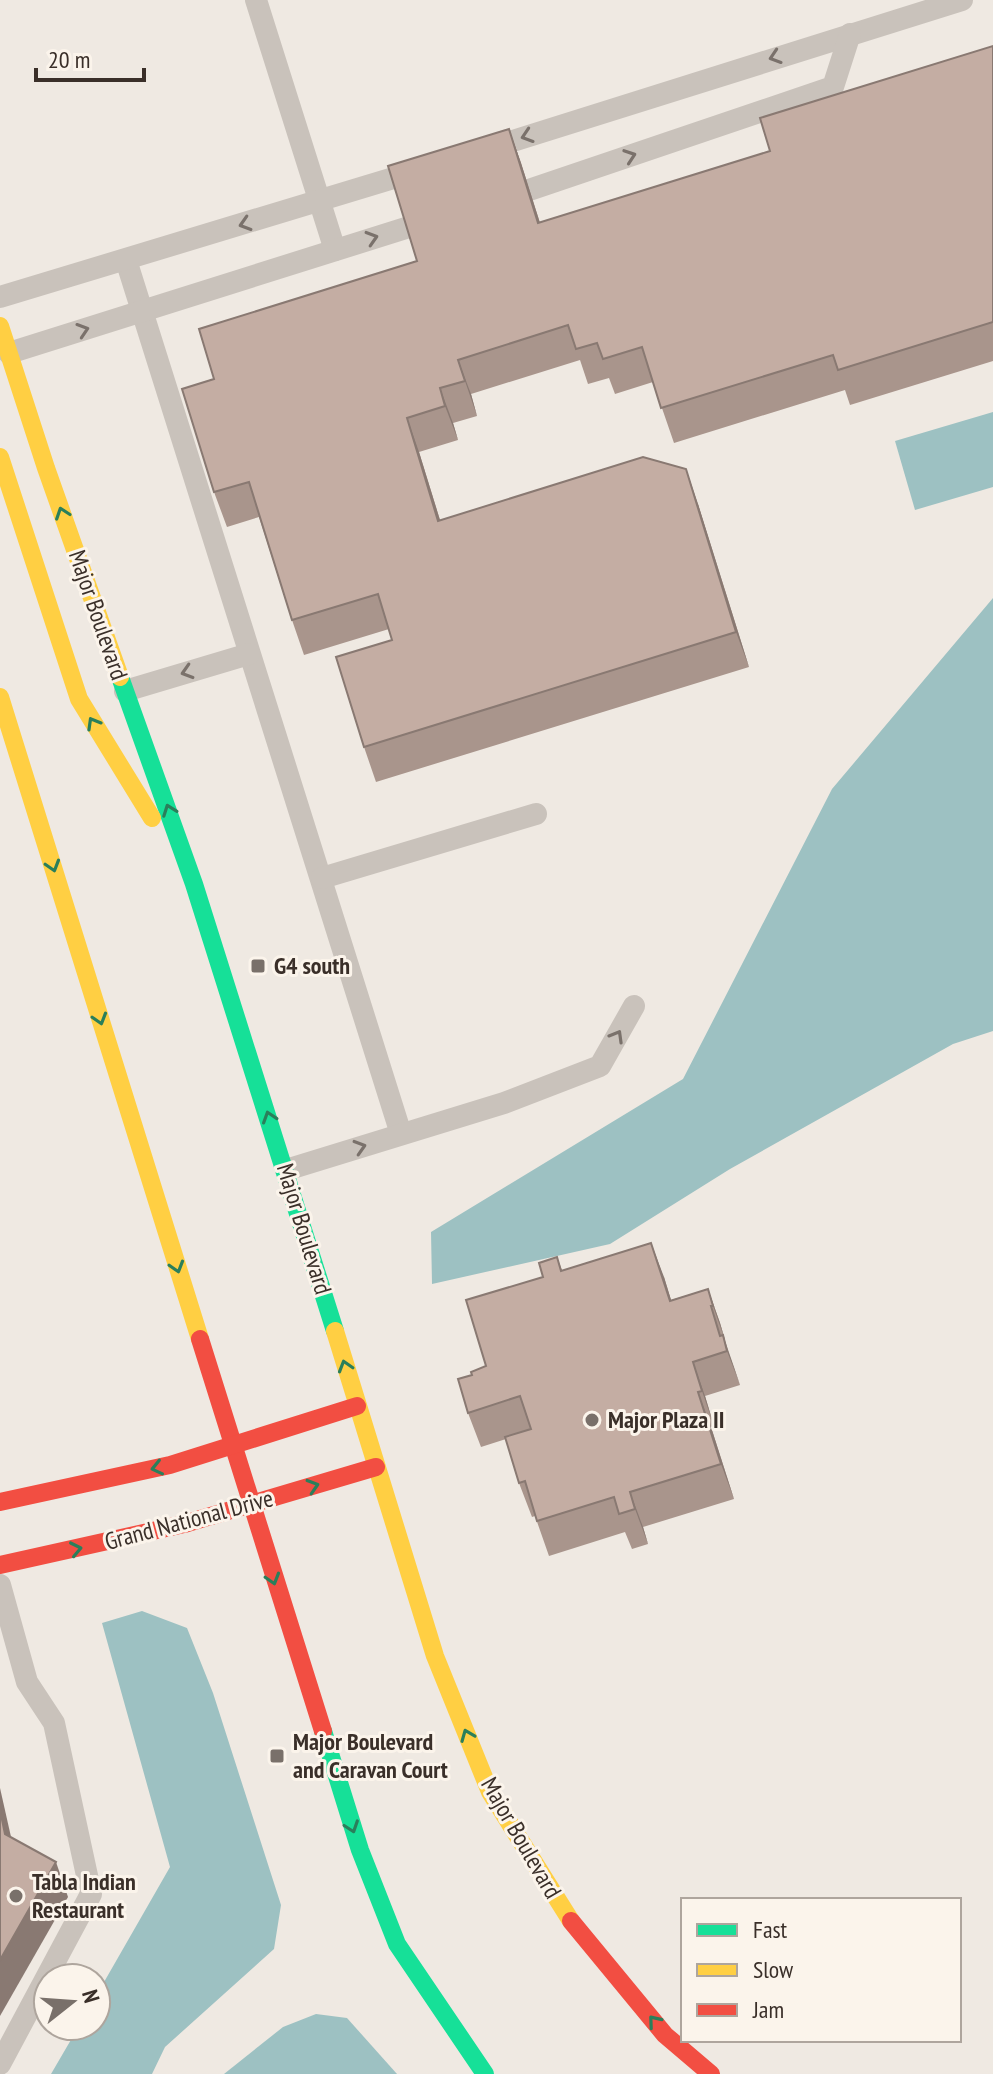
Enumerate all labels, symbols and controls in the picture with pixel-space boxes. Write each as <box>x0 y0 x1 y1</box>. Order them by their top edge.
scale bar <box>36 32 144 82</box>
text: 20 m <box>48 44 90 75</box>
one-way arrow <box>769 48 783 64</box>
one-way arrow <box>521 127 535 143</box>
one-way arrow <box>622 149 636 165</box>
one-way arrow <box>239 215 253 231</box>
one-way arrow <box>364 232 378 248</box>
one-way arrow <box>75 324 89 340</box>
one-way arrow <box>55 507 72 521</box>
street label: Major Boulevard <box>62 546 135 684</box>
one-way arrow <box>180 663 194 679</box>
one-way arrow <box>87 718 103 732</box>
one-way arrow <box>162 804 179 818</box>
one-way arrow <box>43 859 59 873</box>
place label: G4 south <box>274 950 350 981</box>
marker: G4 south <box>249 957 267 975</box>
one-way arrow <box>91 1012 107 1025</box>
one-way arrow <box>607 1030 623 1044</box>
one-way arrow <box>262 1111 278 1124</box>
one-way arrow <box>353 1140 367 1156</box>
street label: Major Boulevard <box>270 1160 339 1298</box>
one-way arrow <box>168 1260 184 1274</box>
one-way arrow <box>338 1359 354 1373</box>
place label: Major Plaza II <box>608 1404 724 1435</box>
marker: Major Plaza II <box>583 1411 601 1429</box>
one-way arrow <box>151 1459 165 1476</box>
one-way arrow <box>306 1479 320 1495</box>
street label: Grand National Drive <box>101 1482 276 1557</box>
one-way arrow <box>69 1541 83 1558</box>
one-way arrow <box>264 1572 280 1585</box>
place label: Major Boulevard and Caravan Court <box>293 1726 448 1785</box>
one-way arrow <box>461 1729 477 1743</box>
marker: Major Boulevard and Caravan Court <box>268 1747 286 1765</box>
street label: Major Boulevard <box>474 1771 569 1904</box>
one-way arrow <box>342 1819 358 1833</box>
place label: Tabla Indian Restaurant <box>32 1866 136 1925</box>
marker: Tabla Indian Restaurant <box>7 1887 25 1905</box>
legend <box>681 1898 961 2042</box>
text: Fast <box>753 1914 788 1945</box>
text: Slow <box>753 1954 794 1985</box>
north arrow <box>32 1962 112 2042</box>
text: N <box>76 1986 106 2006</box>
text: Jam <box>752 1994 784 2025</box>
one-way arrow <box>649 2016 664 2031</box>

